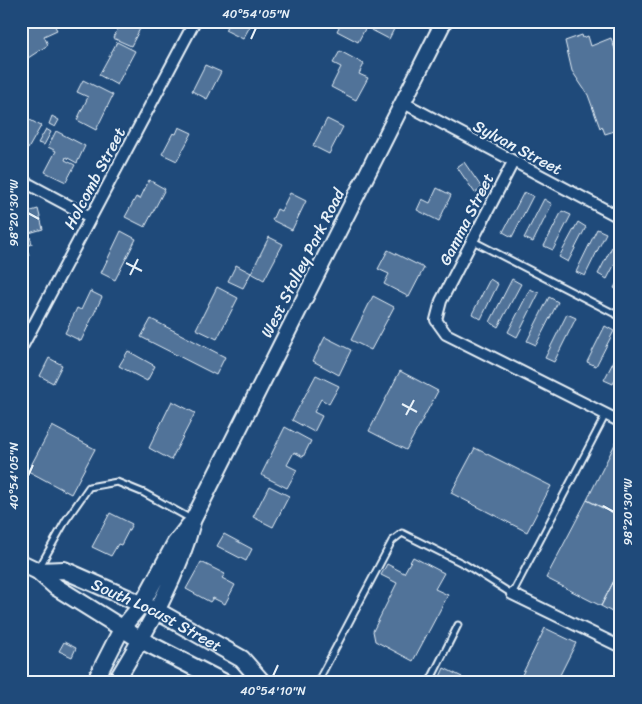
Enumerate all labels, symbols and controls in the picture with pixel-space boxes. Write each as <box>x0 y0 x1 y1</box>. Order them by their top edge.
text: 40°54'05"N <box>222 3 291 25</box>
street label: Sylvan Street <box>468 112 568 183</box>
street label: Holcomb Street <box>55 122 134 235</box>
street label: Gamma Street <box>431 168 502 271</box>
text: 98°20'30"W <box>3 179 25 247</box>
street label: West Stolley Park Road <box>252 182 353 343</box>
text: 40°54'05"N <box>3 441 25 510</box>
text: 98°20'30"W <box>617 478 639 546</box>
street label: South Locust Street <box>87 570 227 660</box>
text: 40°54'10"N <box>240 680 306 702</box>

